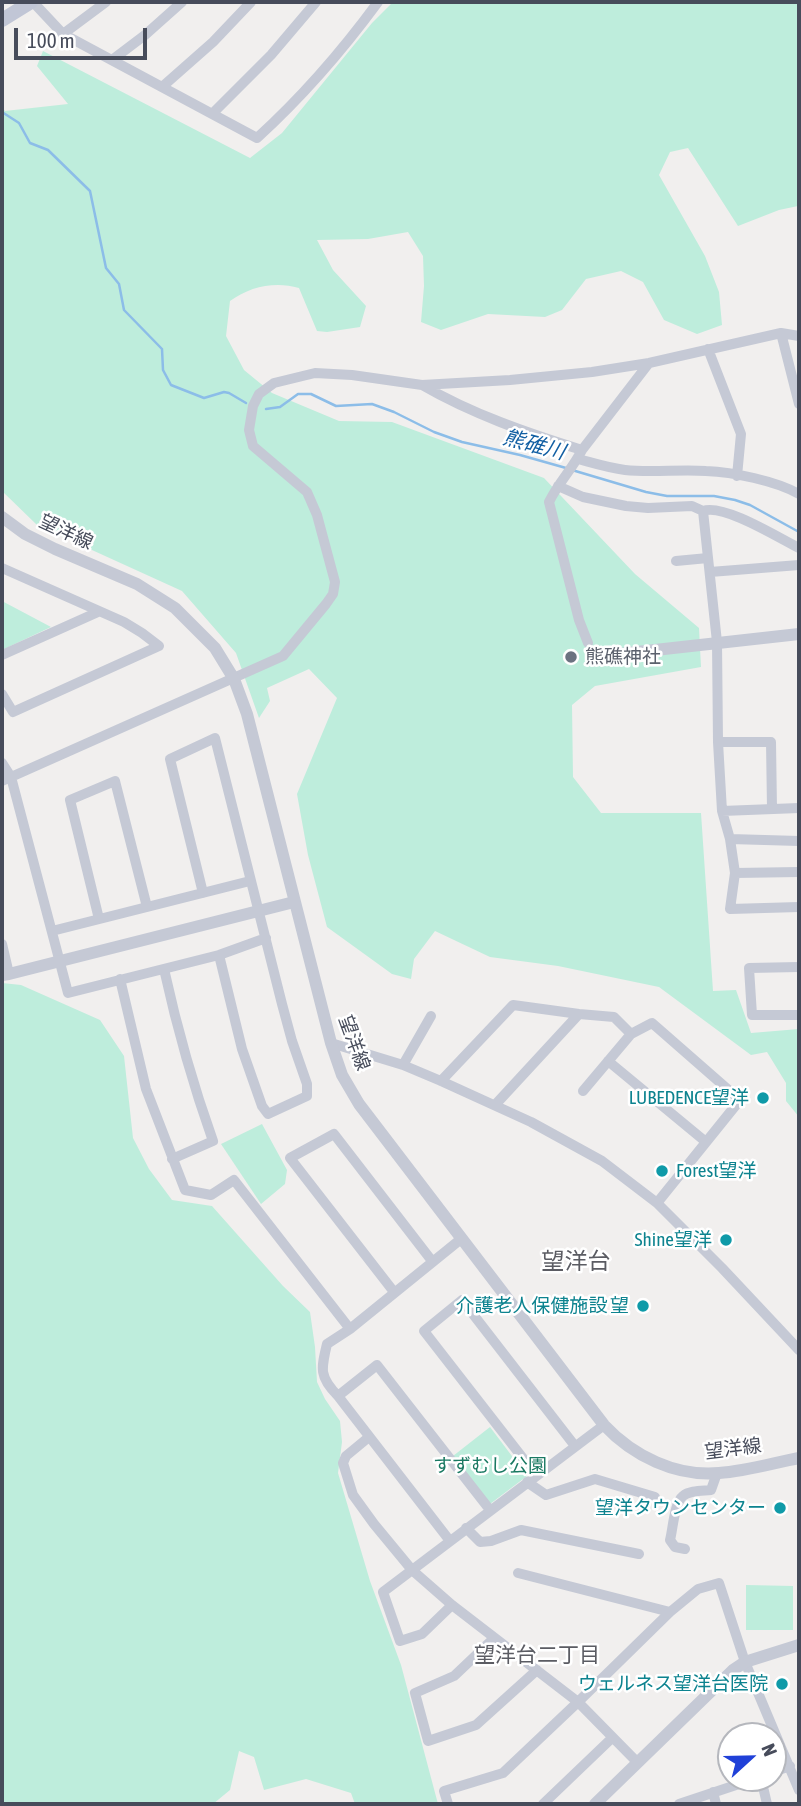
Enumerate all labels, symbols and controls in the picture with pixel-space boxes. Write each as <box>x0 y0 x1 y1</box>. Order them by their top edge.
scale bar <box>18 14 150 58</box>
text: 100 m <box>27 28 75 52</box>
water label: 熊碓川 <box>500 425 568 465</box>
street label: 望洋線 <box>35 510 97 554</box>
place label: 熊礁神社 <box>585 646 661 668</box>
marker: 熊礁神社 <box>563 649 579 665</box>
street label: 望洋線 <box>334 1012 374 1074</box>
place label: LUBEDENCE望洋 <box>629 1087 749 1109</box>
marker: LUBEDENCE望洋 <box>755 1090 771 1106</box>
place label: Forest望洋 <box>676 1160 757 1182</box>
marker: Forest望洋 <box>654 1163 670 1179</box>
place label: Shine望洋 <box>635 1229 712 1251</box>
marker: Shine望洋 <box>718 1232 734 1248</box>
district label: 望洋台 <box>542 1248 610 1276</box>
place label: 介護老人保健施設 望 <box>455 1295 629 1317</box>
marker: 介護老人保健施設 望 <box>635 1298 651 1314</box>
street label: 望洋線 <box>703 1434 763 1464</box>
park label: すずむし公園 <box>433 1455 547 1477</box>
place label: 望洋タウンセンター <box>595 1497 766 1519</box>
marker: 望洋タウンセンター <box>772 1500 788 1516</box>
district label: 望洋台二丁目 <box>474 1642 600 1668</box>
place label: ウェルネス望洋台医院 <box>578 1673 768 1695</box>
marker: ウェルネス望洋台医院 <box>774 1676 790 1692</box>
north arrow <box>717 1722 787 1792</box>
text: N <box>757 1741 782 1759</box>

